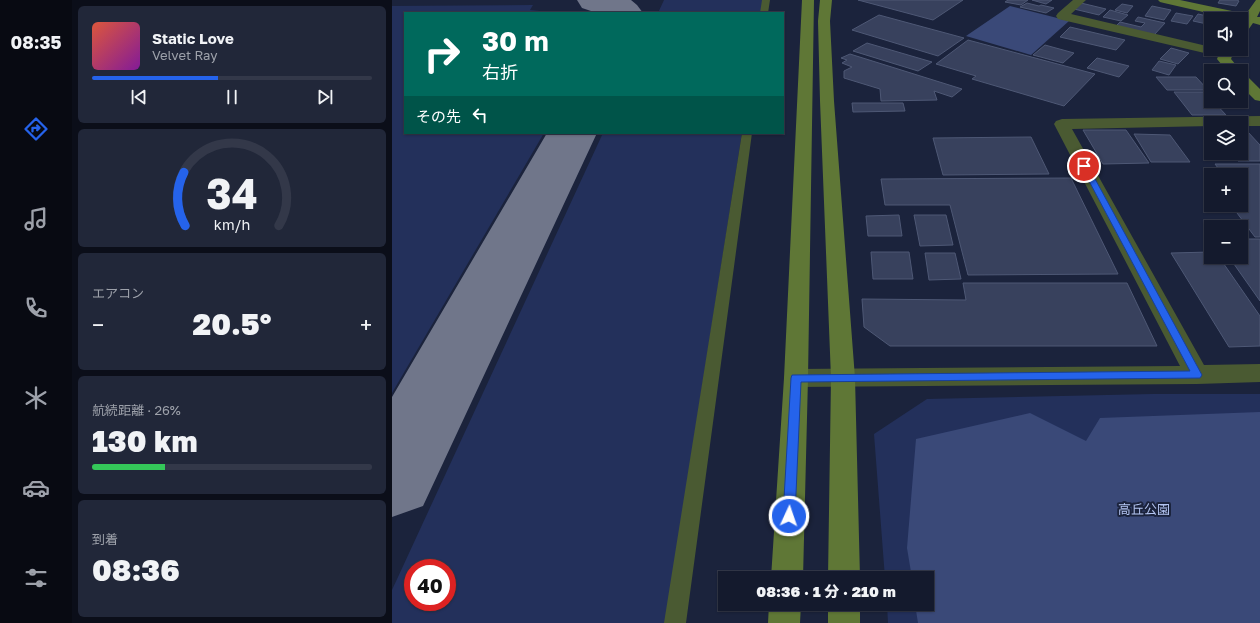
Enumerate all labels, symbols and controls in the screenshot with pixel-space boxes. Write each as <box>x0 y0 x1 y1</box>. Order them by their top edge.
map controls <box>1204 12 1248 264</box>
button: sound <box>1204 12 1248 56</box>
text: 30 m <box>482 24 549 57</box>
icon: right <box>416 28 468 80</box>
text: Static Love <box>152 29 234 47</box>
text: 08:35 <box>11 31 61 53</box>
text: Velvet Ray <box>152 47 217 63</box>
text: 右折 <box>482 61 518 83</box>
button: search <box>1204 64 1248 108</box>
icon: previous <box>128 86 150 108</box>
icon: pause <box>221 86 243 108</box>
icon: next <box>314 86 336 108</box>
icon: left <box>469 104 491 126</box>
text: その先 <box>416 107 461 125</box>
icon: directions <box>22 115 50 143</box>
button: layers <box>1204 116 1248 160</box>
pin <box>1067 149 1101 183</box>
icon: arrive <box>1073 155 1095 177</box>
text: 34 <box>206 168 258 218</box>
button: + <box>1204 168 1248 212</box>
icon: music <box>22 205 50 233</box>
text: km/h <box>214 216 250 233</box>
button: − <box>1204 220 1248 264</box>
text: エアコン <box>92 285 144 301</box>
icon: phone <box>22 294 50 322</box>
text: 20.5° <box>193 306 271 342</box>
text: − <box>92 311 104 338</box>
text: + <box>360 311 372 338</box>
icon: climate <box>22 384 50 412</box>
text: 航続距離 · 26% <box>92 402 181 418</box>
text: 130 km <box>92 423 197 459</box>
icon: car <box>22 474 50 502</box>
position arrow <box>768 495 810 537</box>
park label: 高丘公園 <box>1118 501 1170 517</box>
text: 到着 <box>92 531 118 547</box>
text: 08:36 <box>92 552 180 588</box>
speed limit sign: 40 <box>404 559 456 611</box>
icon: filters <box>22 564 50 592</box>
text: 08:36 · 1 分 · 210 m <box>756 582 896 600</box>

